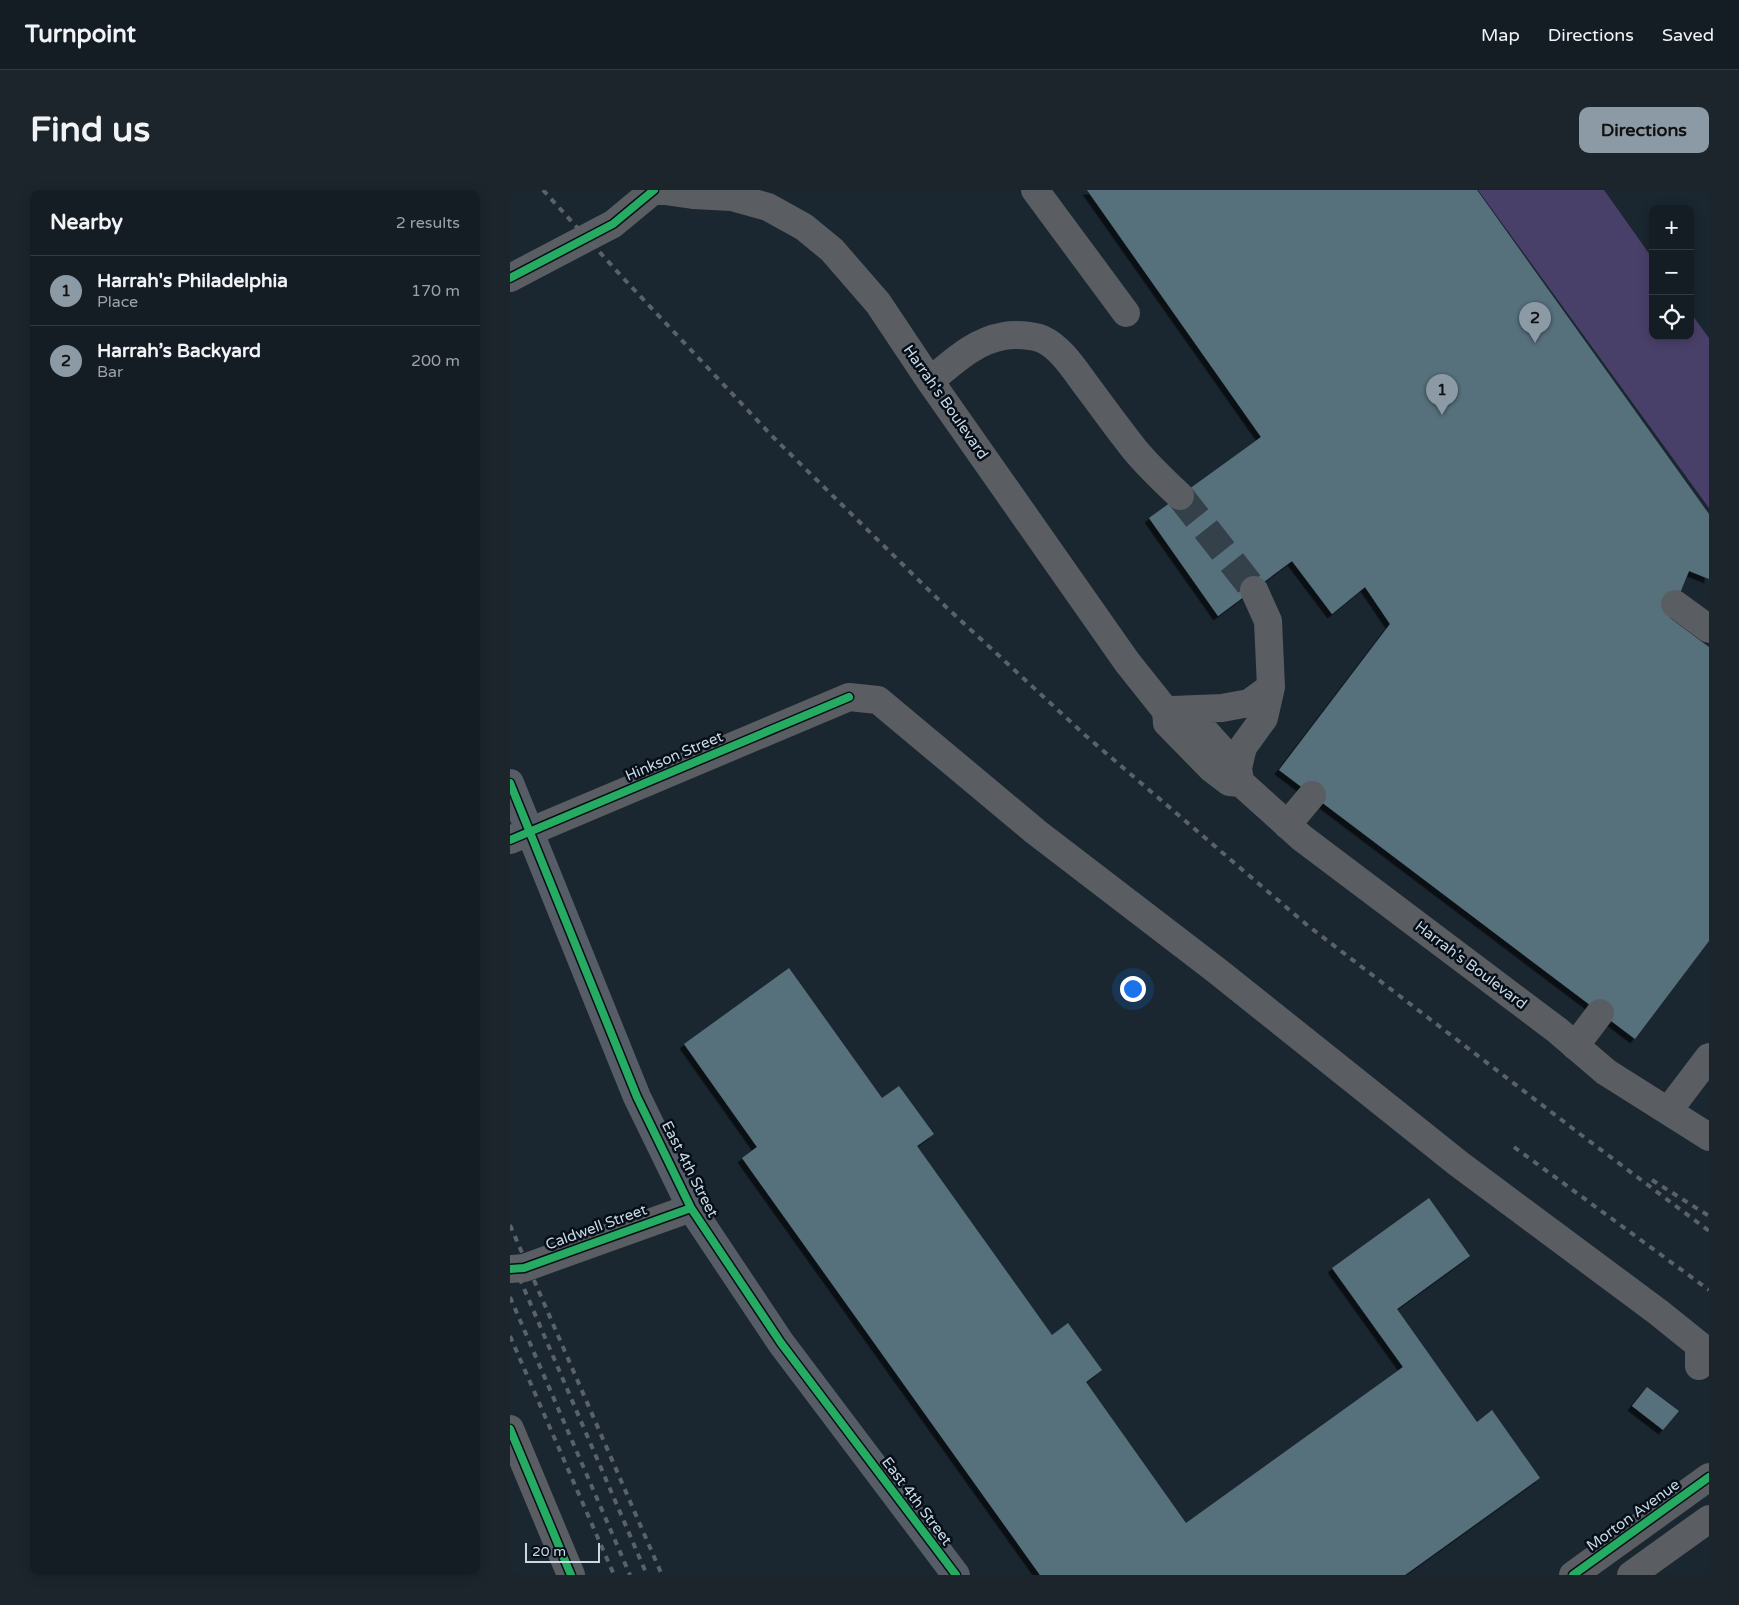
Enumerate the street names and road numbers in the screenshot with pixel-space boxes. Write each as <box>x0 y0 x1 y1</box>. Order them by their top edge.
street label: Harrah's Boulevard <box>900 341 992 463</box>
street label: Hinkson Street <box>622 727 726 785</box>
street label: Harrah's Boulevard <box>1412 917 1530 1013</box>
street label: East 4th Street <box>658 1118 722 1220</box>
street label: Caldwell Street <box>543 1200 649 1254</box>
street label: East 4th Street <box>878 1453 956 1549</box>
street label: Morton Avenue <box>1583 1475 1683 1555</box>

